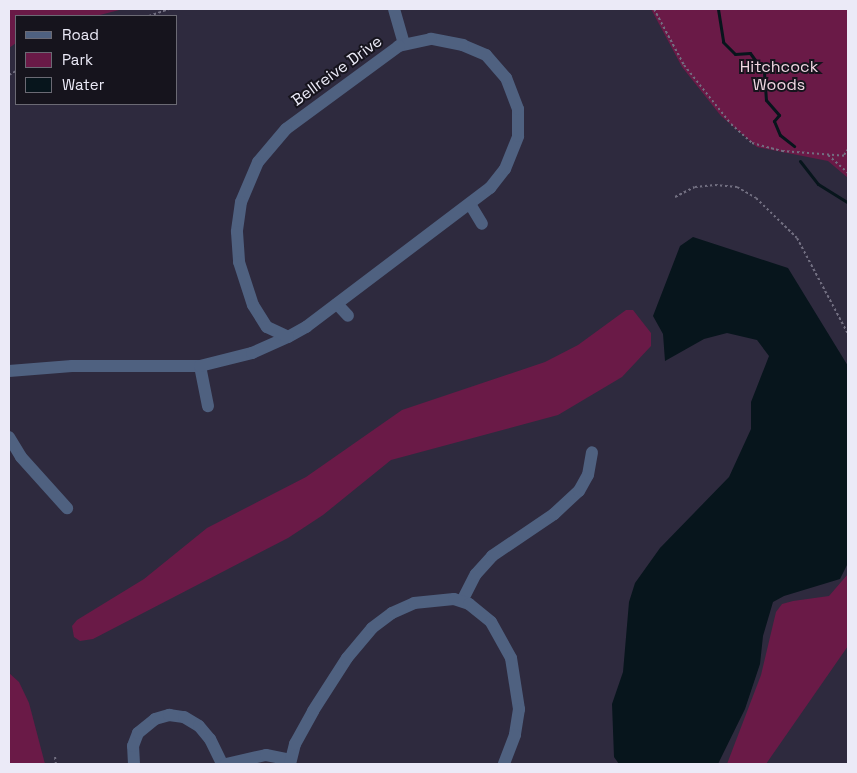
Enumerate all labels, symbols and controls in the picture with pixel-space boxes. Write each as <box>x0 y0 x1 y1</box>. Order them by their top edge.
legend <box>15 15 178 105</box>
text: Road <box>62 25 99 44</box>
street label: Bellreive Drive <box>288 32 386 110</box>
text: Park <box>62 50 93 69</box>
park label: Hitchcock Woods <box>740 57 818 95</box>
text: Water <box>62 75 104 94</box>

